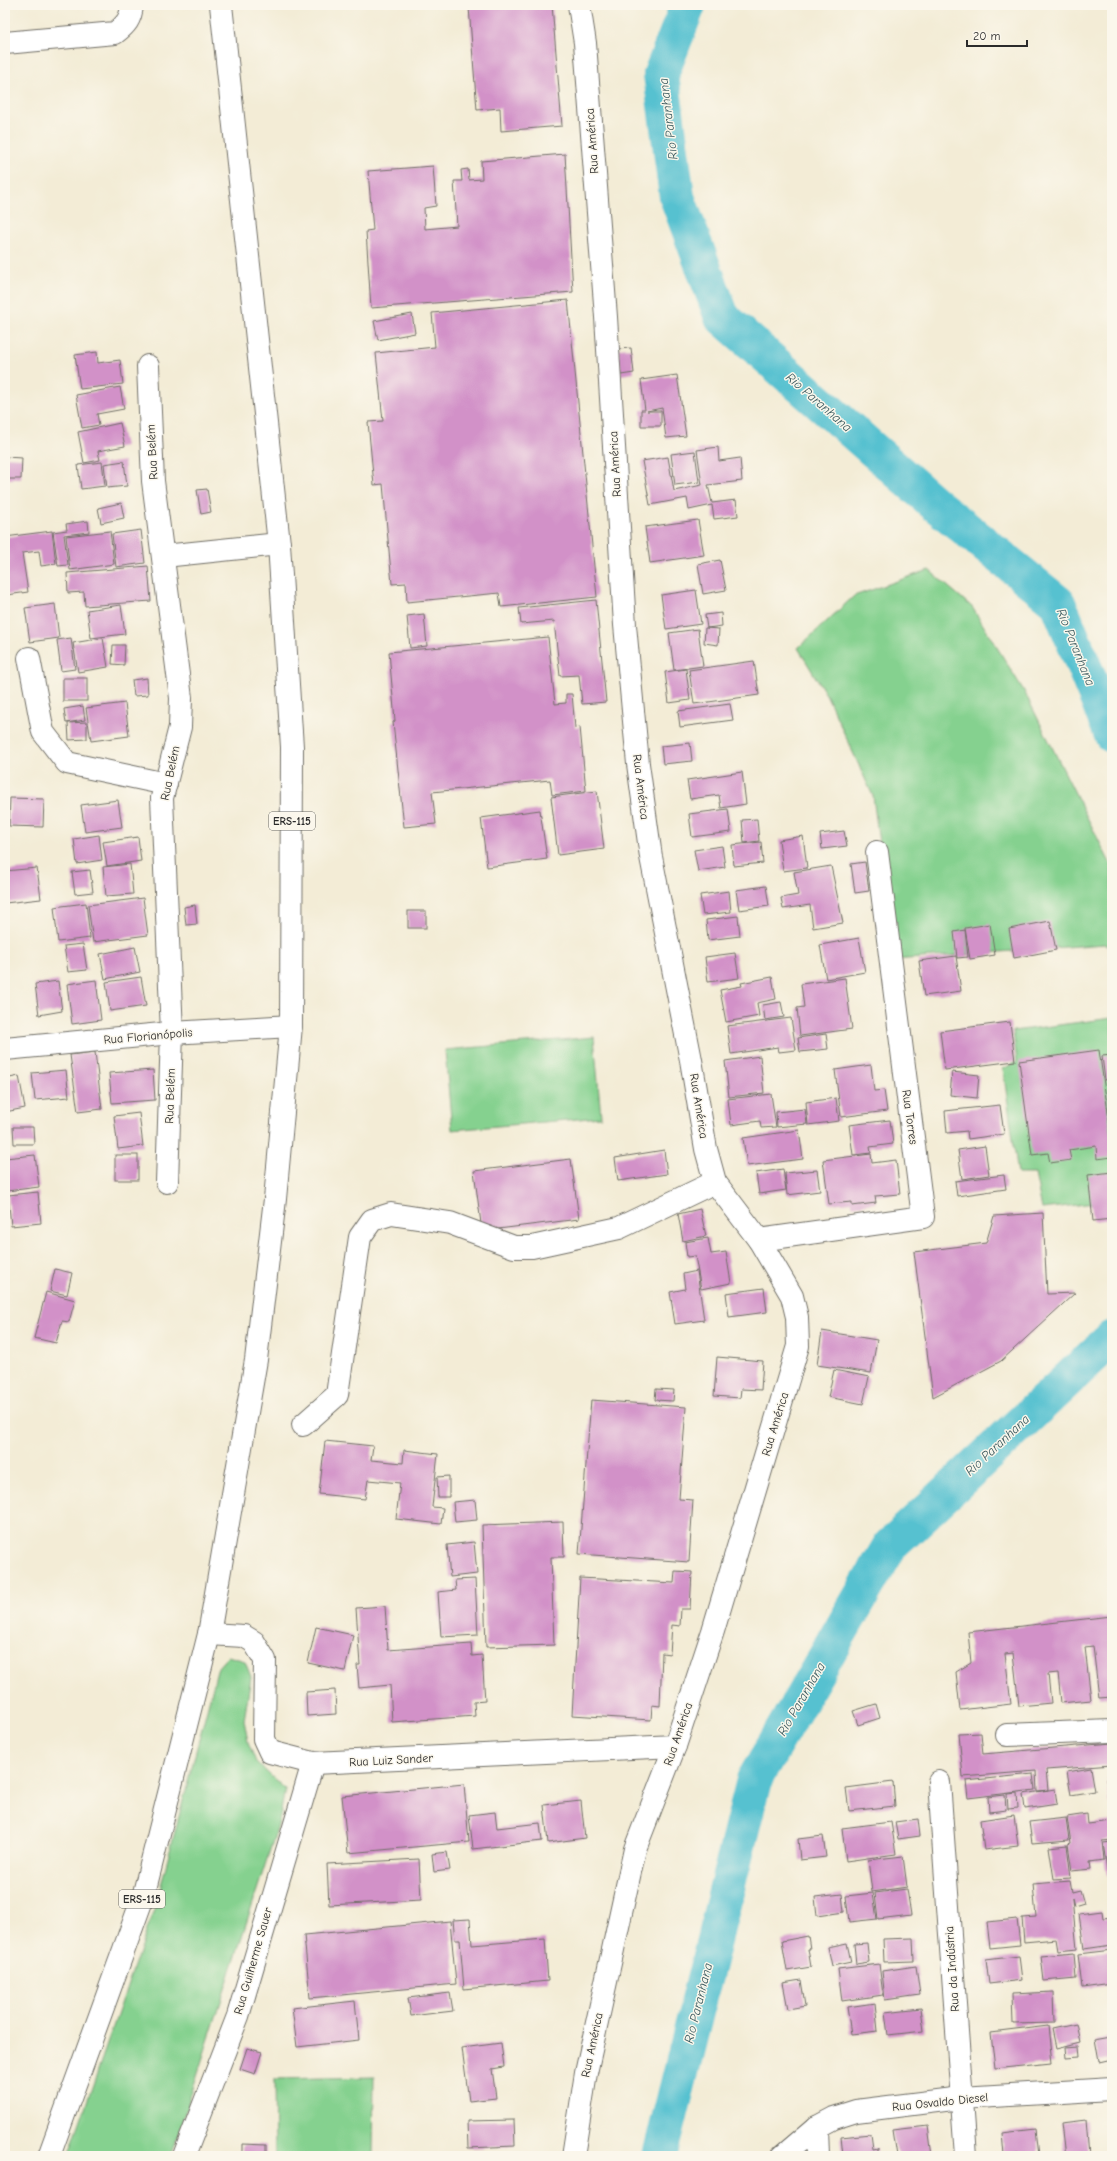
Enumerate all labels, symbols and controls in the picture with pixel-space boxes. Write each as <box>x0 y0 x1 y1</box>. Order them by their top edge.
scale bar <box>967 22 1027 48</box>
text: 20 m <box>973 29 1001 43</box>
water label: Rio Paranhana <box>656 77 680 161</box>
street label: Rua América <box>583 108 601 174</box>
water label: Rio Paranhana <box>783 369 855 435</box>
street label: Rua Belém <box>144 424 160 480</box>
street label: Rua América <box>606 431 624 497</box>
water label: Rio Paranhana <box>1054 606 1098 688</box>
street label: Rua Belém <box>157 744 183 802</box>
street label: Rua América <box>630 753 652 821</box>
road number: ERS-115 <box>269 812 315 830</box>
street label: Rua Florianópolis <box>103 1025 193 1047</box>
street label: Rua Belém <box>162 1068 178 1124</box>
street label: Rua América <box>687 1072 711 1140</box>
street label: Rua Torres <box>899 1089 921 1145</box>
street label: Rua América <box>759 1390 791 1458</box>
water label: Rio Paranhana <box>962 1411 1032 1478</box>
water label: Rio Paranhana <box>774 1659 828 1738</box>
street label: Rua América <box>661 1701 695 1767</box>
street label: Rua Luiz Sander <box>349 1751 434 1769</box>
road number: ERS-115 <box>119 1890 165 1908</box>
street label: Rua Guilherme Sauer <box>231 1906 275 2016</box>
street label: Rua da Indústria <box>942 1926 962 2012</box>
water label: Rio Paranhana <box>681 1961 715 2045</box>
street label: Rua América <box>578 2011 606 2079</box>
street label: Rua Osvaldo Diesel <box>891 2090 989 2114</box>

